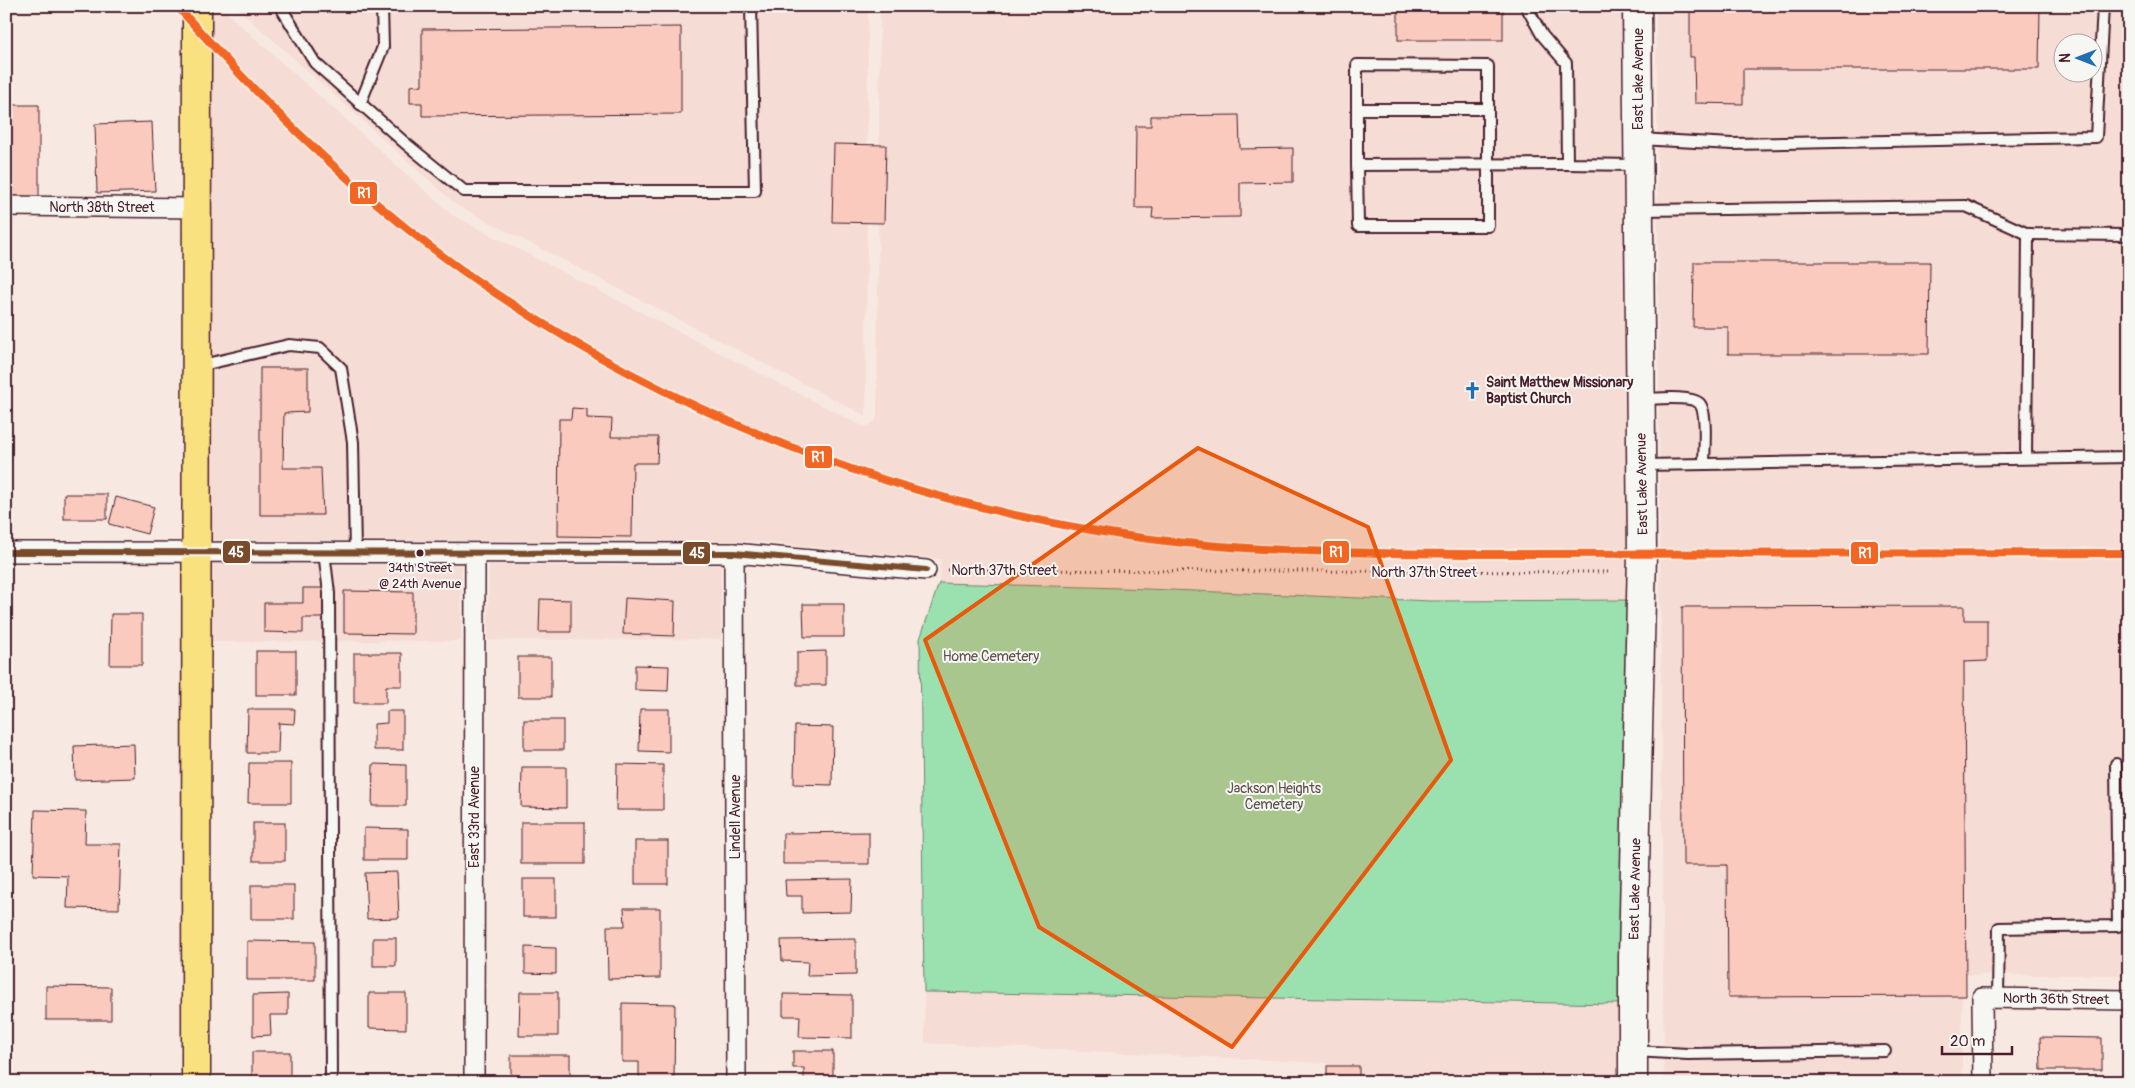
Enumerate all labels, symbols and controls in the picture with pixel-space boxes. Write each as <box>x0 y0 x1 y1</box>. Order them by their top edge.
street label: East Lake Avenue <box>1630 28 1647 130</box>
north arrow <box>2052 32 2102 82</box>
text: N <box>2057 53 2074 63</box>
line badge: R1 <box>349 181 378 205</box>
text: R1 <box>357 185 371 202</box>
street label: North 38th Street <box>49 199 155 216</box>
place label: Saint Matthew Missionary Baptist Church <box>1486 374 1633 407</box>
church icon: Saint Matthew Missionary Baptist Church <box>1462 380 1482 400</box>
street label: East Lake Avenue <box>1633 433 1651 535</box>
line badge: R1 <box>804 445 833 469</box>
text: R1 <box>811 449 825 466</box>
line badge: 45 <box>222 540 251 564</box>
line badge: R1 <box>1322 540 1350 564</box>
line badge: 45 <box>682 541 711 565</box>
line badge: R1 <box>1850 541 1879 565</box>
text: 45 <box>228 544 244 561</box>
text: R1 <box>1329 544 1343 561</box>
text: 45 <box>689 545 705 562</box>
text: R1 <box>1858 545 1872 562</box>
marker: 34th Street @ 24th Avenue <box>415 548 425 558</box>
place label: 34th Street @ 24th Avenue <box>379 560 462 592</box>
street label: North 37th Street <box>951 562 1057 579</box>
street label: North 37th Street <box>1371 564 1477 581</box>
park label: Home Cemetery <box>943 648 1039 665</box>
street label: East 33rd Avenue <box>466 766 483 868</box>
street label: Lindell Avenue <box>727 774 744 859</box>
park label: Jackson Heights Cemetery <box>1227 780 1322 813</box>
street label: East Lake Avenue <box>1626 838 1644 940</box>
street label: North 36th Street <box>2003 990 2110 1008</box>
scale bar <box>1942 1023 2012 1055</box>
text: 20 m <box>1950 1032 1985 1051</box>

